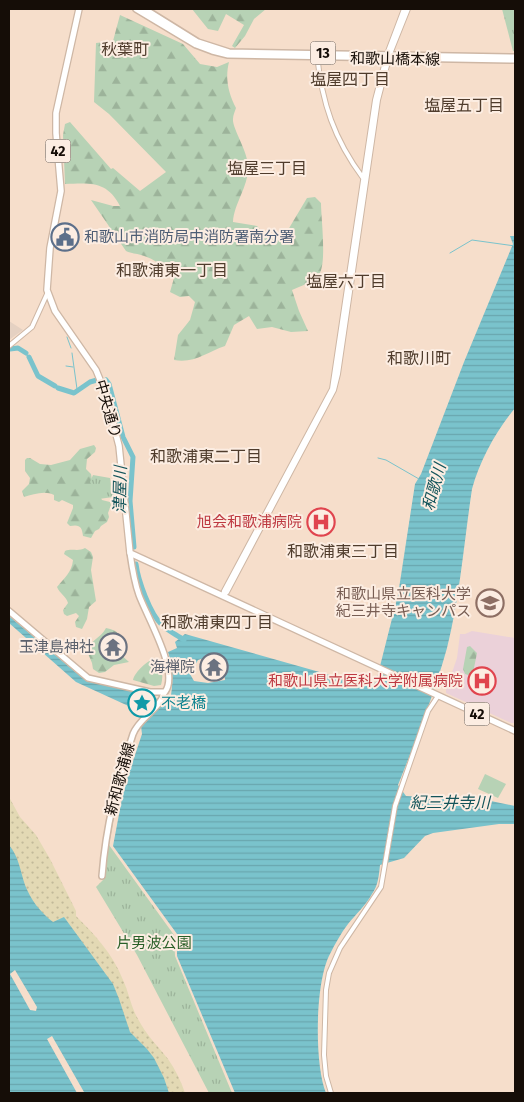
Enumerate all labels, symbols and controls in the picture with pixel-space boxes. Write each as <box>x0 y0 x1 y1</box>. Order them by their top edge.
district label: 秋葉町 <box>101 40 149 59</box>
road number: 13 <box>310 42 336 64</box>
street label: 和歌山橋本線 <box>350 49 440 69</box>
district label: 塩屋四丁目 <box>310 70 390 89</box>
district label: 塩屋五丁目 <box>424 96 504 115</box>
road number: 42 <box>46 140 70 162</box>
district label: 塩屋三丁目 <box>227 159 307 178</box>
public building icon: 和歌山市消防局中消防署南分署 <box>50 222 80 252</box>
place label: 和歌山市消防局中消防署南分署 <box>84 228 294 246</box>
district label: 和歌浦東一丁目 <box>116 261 228 280</box>
district label: 塩屋六丁目 <box>306 272 386 291</box>
district label: 和歌川町 <box>387 349 451 368</box>
street label: 中央通り <box>91 378 125 440</box>
district label: 和歌浦東二丁目 <box>150 447 262 466</box>
water label: 和歌川 <box>419 459 450 513</box>
water label: 津屋川 <box>110 464 130 514</box>
hospital icon: 旭会和歌浦病院 <box>306 507 336 537</box>
place label: 旭会和歌浦病院 <box>197 513 302 531</box>
district label: 和歌浦東三丁目 <box>287 542 399 561</box>
place label: 和歌山県立医科大学 紀三井寺キャンパス <box>336 585 471 620</box>
school or university icon: 和歌山県立医科大学 紀三井寺キャンパス <box>475 588 505 618</box>
district label: 和歌浦東四丁目 <box>161 613 273 632</box>
temple icon: 玉津島神社 <box>98 632 128 662</box>
place label: 玉津島神社 <box>19 638 94 656</box>
temple icon: 海禅院 <box>199 652 229 682</box>
place label: 海禅院 <box>150 658 195 676</box>
hospital icon: 和歌山県立医科大学附属病院 <box>467 666 497 696</box>
place label: 和歌山県立医科大学附属病院 <box>268 672 463 690</box>
place icon: 不老橋 <box>127 688 157 718</box>
place label: 不老橋 <box>161 694 206 712</box>
road number: 42 <box>464 702 490 726</box>
street label: 新和歌浦線 <box>102 740 138 818</box>
water label: 紀三井寺川 <box>410 793 492 812</box>
park label: 片男波公園 <box>116 934 192 952</box>

